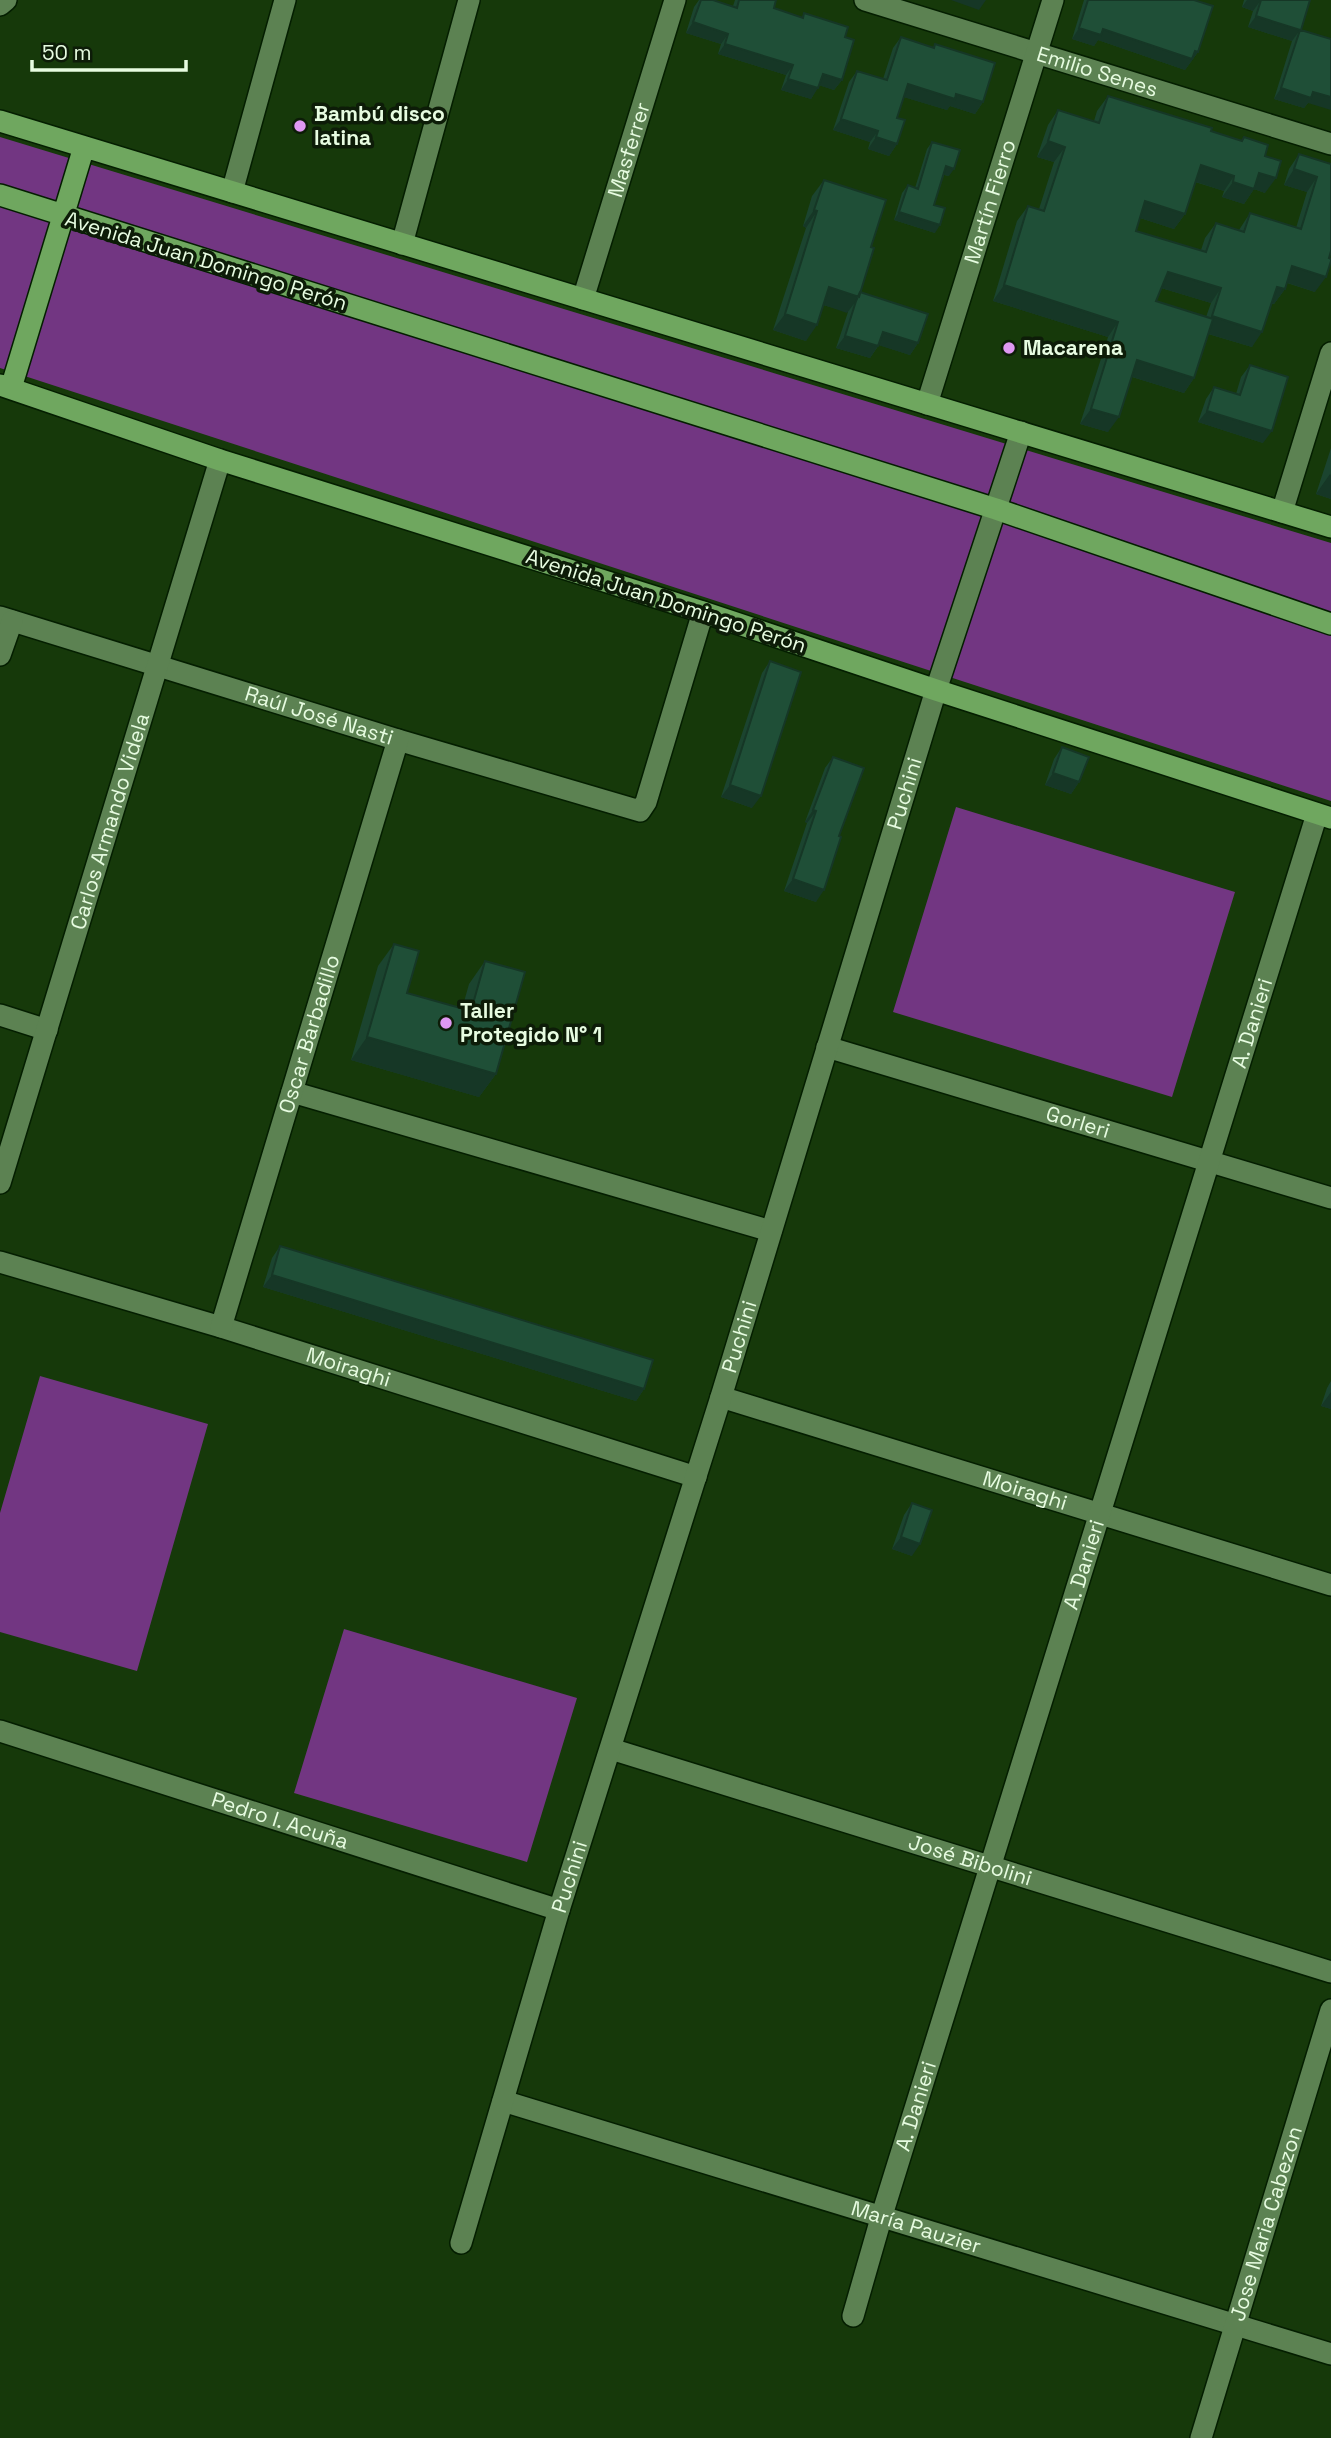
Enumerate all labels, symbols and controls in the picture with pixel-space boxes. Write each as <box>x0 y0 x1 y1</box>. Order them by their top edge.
scale bar <box>32 28 186 72</box>
text: 50 m <box>42 39 92 66</box>
street label: Emilio Senes <box>1033 40 1161 103</box>
street label: Masferrer <box>601 99 656 201</box>
place label: Bambú disco latina <box>314 100 445 151</box>
marker: Bambú disco latina <box>292 118 308 134</box>
street label: Martín Fierro <box>958 136 1022 267</box>
street label: Avenida Juan Domingo Perón <box>62 205 350 316</box>
place label: Macarena <box>1023 334 1123 361</box>
marker: Macarena <box>1001 340 1017 356</box>
street label: Avenida Juan Domingo Perón <box>523 542 810 659</box>
street label: Raúl José Nasti <box>242 680 397 751</box>
street label: Carlos Armando Videla <box>64 710 155 933</box>
street label: Puchini <box>880 754 928 833</box>
street label: Oscar Barbadillo <box>272 951 346 1116</box>
street label: A. Danieri <box>1225 975 1278 1071</box>
place label: Taller Protegido N° 1 <box>460 997 602 1048</box>
marker: Taller Protegido N° 1 <box>438 1015 454 1031</box>
street label: Gorleri <box>1043 1099 1113 1144</box>
street label: Puchini <box>715 1297 763 1376</box>
street label: Moiraghi <box>303 1341 394 1393</box>
street label: Moiraghi <box>979 1464 1071 1516</box>
street label: A. Danieri <box>1057 1516 1110 1613</box>
street label: Pedro I. Acuña <box>208 1786 352 1855</box>
street label: José Bibolini <box>905 1828 1035 1892</box>
street label: Puchini <box>545 1837 593 1916</box>
street label: A. Danieri <box>889 2058 942 2154</box>
street label: Jose Maria Cabezon <box>1223 2123 1308 2324</box>
street label: María Pauzier <box>848 2194 985 2259</box>

